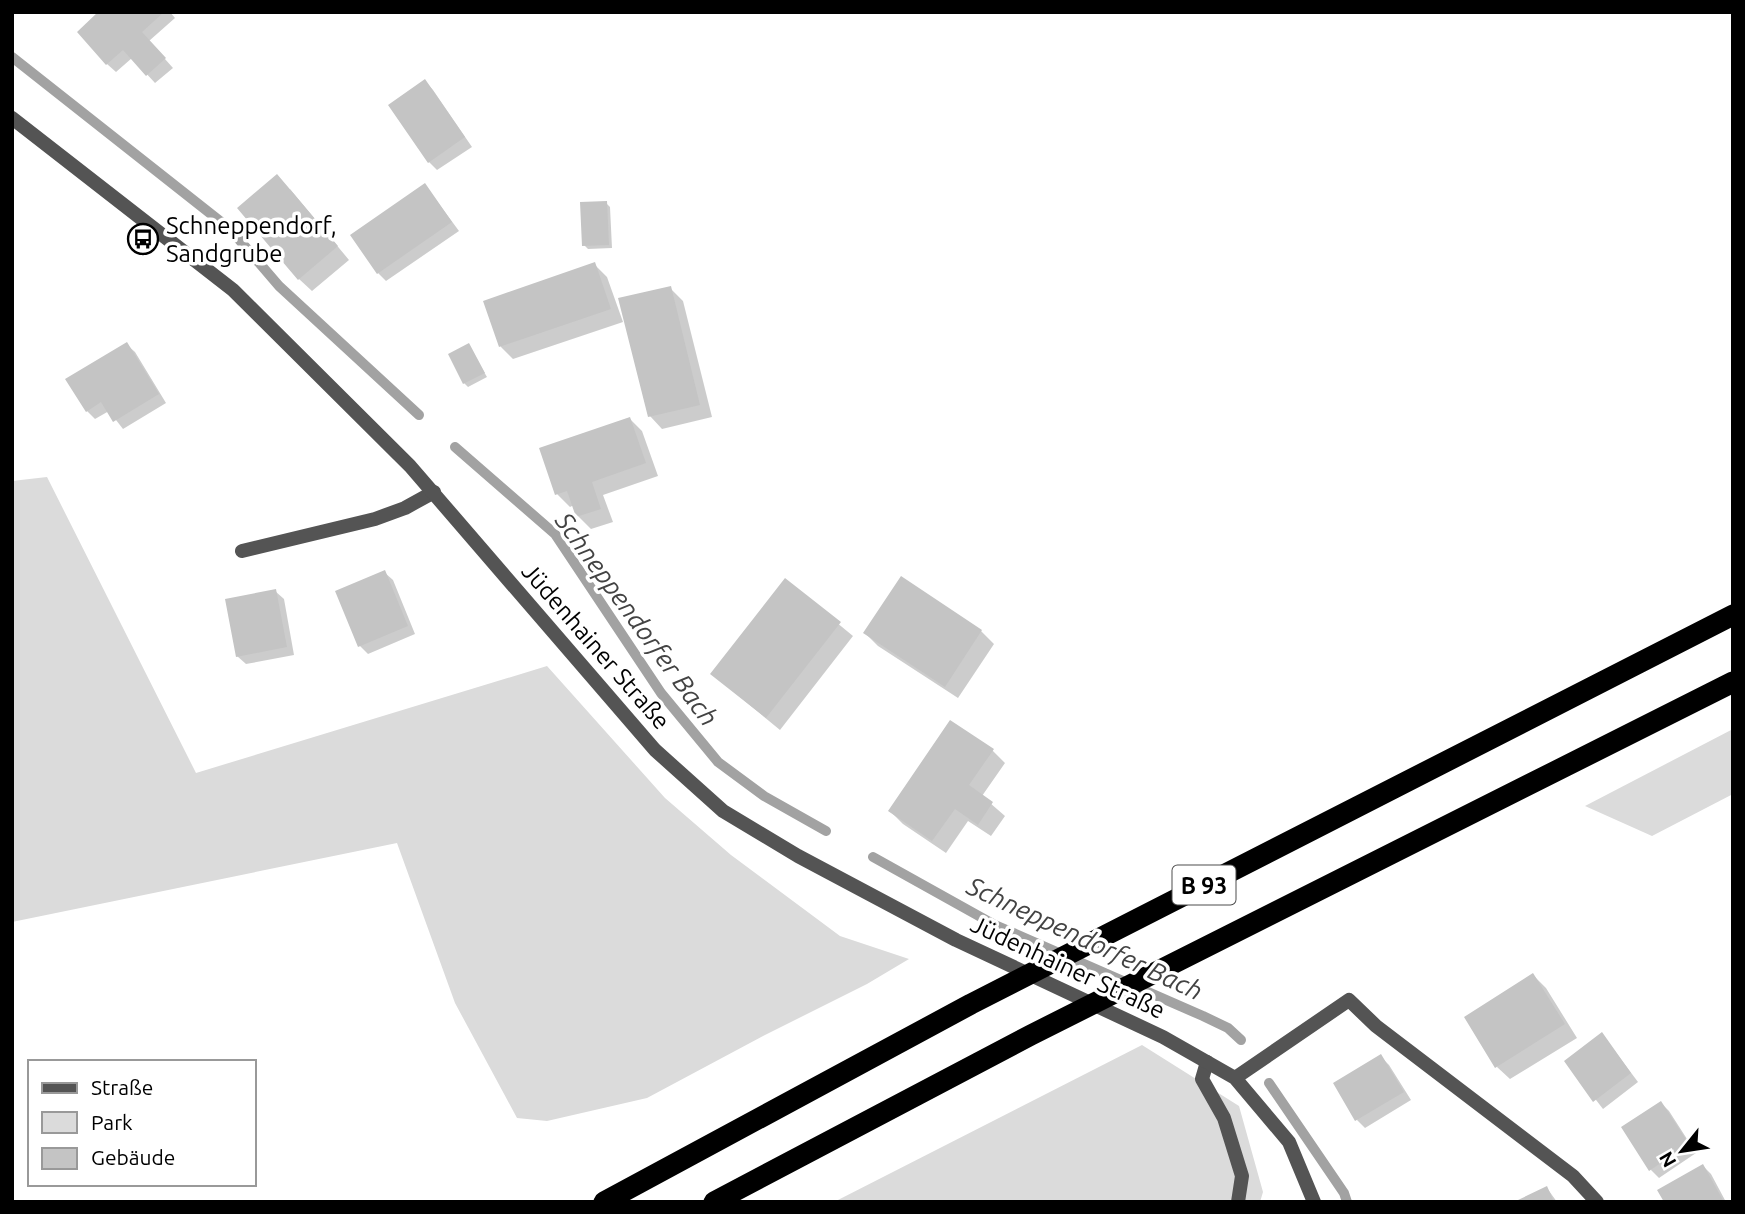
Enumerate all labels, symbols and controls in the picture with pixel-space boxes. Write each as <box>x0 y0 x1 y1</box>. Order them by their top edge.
place label: Schneppendorf, Sandgrube <box>166 212 337 267</box>
bus stop icon: Schneppendorf, Sandgrube <box>126 222 160 256</box>
water label: Schneppendorfer Bach <box>549 506 724 731</box>
street label: Jüdenhainer Straße <box>517 557 675 735</box>
road number: B 93 <box>1172 866 1236 904</box>
water label: Schneppendorfer Bach <box>962 870 1207 1005</box>
street label: Jüdenhainer Straße <box>967 910 1169 1024</box>
legend <box>28 1060 256 1186</box>
text: Straße <box>91 1075 153 1099</box>
text: Park <box>91 1110 133 1134</box>
north arrow <box>1647 1116 1717 1186</box>
text: Gebäude <box>91 1145 175 1169</box>
text: N <box>1654 1148 1680 1171</box>

